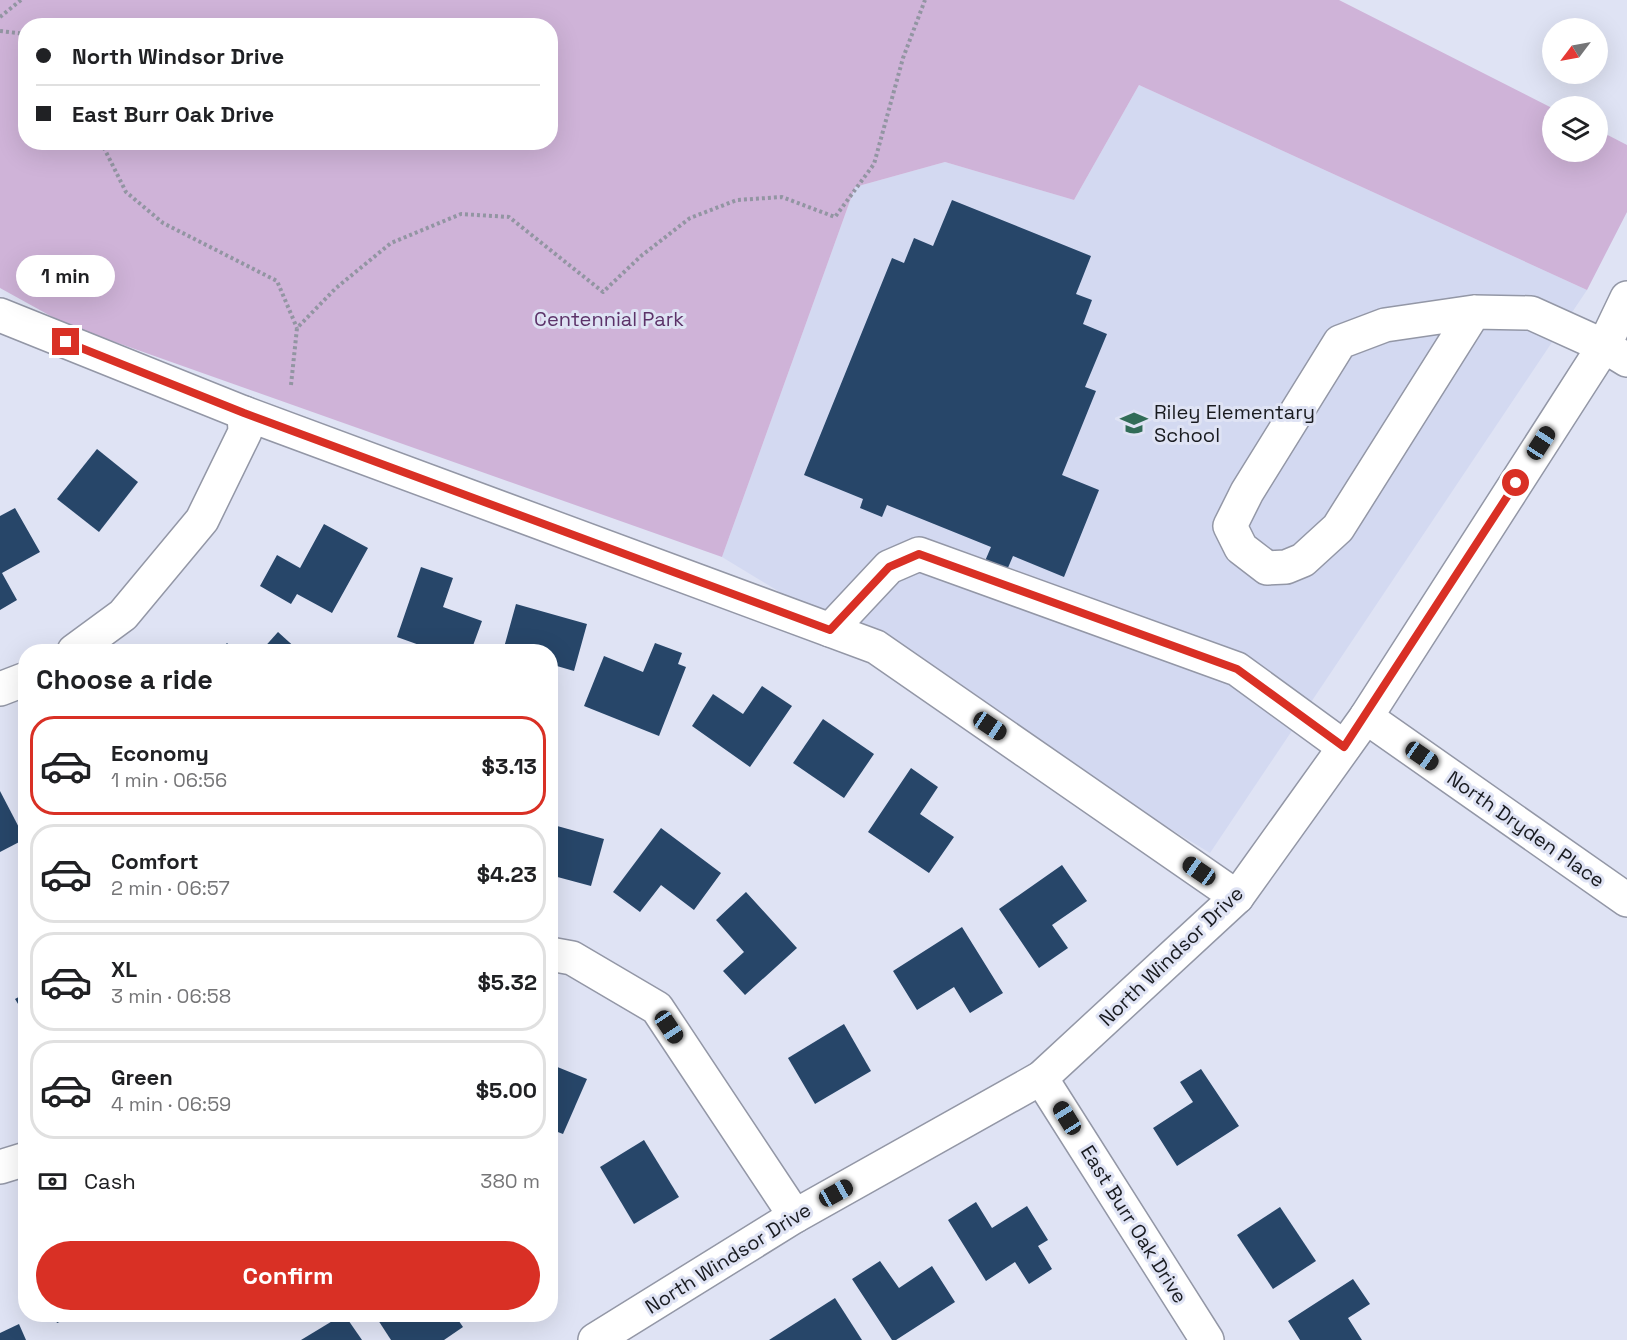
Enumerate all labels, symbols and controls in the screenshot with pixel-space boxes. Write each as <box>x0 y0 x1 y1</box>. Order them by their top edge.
north arrow <box>1542 18 1608 84</box>
map controls <box>1542 18 1608 162</box>
text: North Windsor Drive <box>72 42 284 70</box>
button: layers <box>1542 96 1608 162</box>
text: East Burr Oak Drive <box>72 100 274 128</box>
callout: 1 min <box>16 255 116 297</box>
text: 1 min <box>41 263 90 289</box>
park label: Centennial Park <box>534 306 684 332</box>
route end <box>52 328 79 355</box>
place label: Riley Elementary School <box>1154 399 1315 448</box>
school or university icon: Riley Elementary School <box>1119 408 1149 438</box>
car <box>1524 423 1558 463</box>
route start <box>1502 469 1529 496</box>
text: Choose a ride <box>36 662 213 697</box>
car <box>970 708 1010 744</box>
car <box>1402 738 1442 774</box>
icon: car <box>39 739 93 793</box>
text: Economy <box>111 739 209 767</box>
text: $3.13 <box>482 752 537 780</box>
street label: North Dryden Place <box>1442 765 1610 893</box>
text: 1 min · 06:56 <box>111 767 227 793</box>
icon: car <box>39 847 93 901</box>
text: Comfort <box>111 847 199 875</box>
car <box>1179 853 1219 889</box>
text: $4.23 <box>477 860 537 888</box>
text: 2 min · 06:57 <box>111 875 230 901</box>
street label: North Windsor Drive <box>1093 880 1249 1032</box>
icon: car <box>39 955 93 1009</box>
text: XL <box>111 955 137 983</box>
text: $5.32 <box>477 968 537 996</box>
text: 3 min · 06:58 <box>111 983 231 1009</box>
car <box>651 1007 687 1047</box>
icon: car <box>39 1063 93 1117</box>
text: Green <box>111 1063 173 1091</box>
text: $5.00 <box>476 1076 537 1104</box>
text: 4 min · 06:59 <box>111 1091 231 1117</box>
car <box>1050 1098 1084 1138</box>
street label: East Burr Oak Drive <box>1075 1140 1193 1308</box>
icon: cash <box>36 1165 69 1198</box>
text: Cash <box>84 1167 136 1195</box>
text: 380 m <box>480 1168 540 1194</box>
car <box>816 1176 856 1210</box>
street label: North Windsor Drive <box>640 1196 816 1320</box>
button: Confirm <box>36 1241 540 1310</box>

